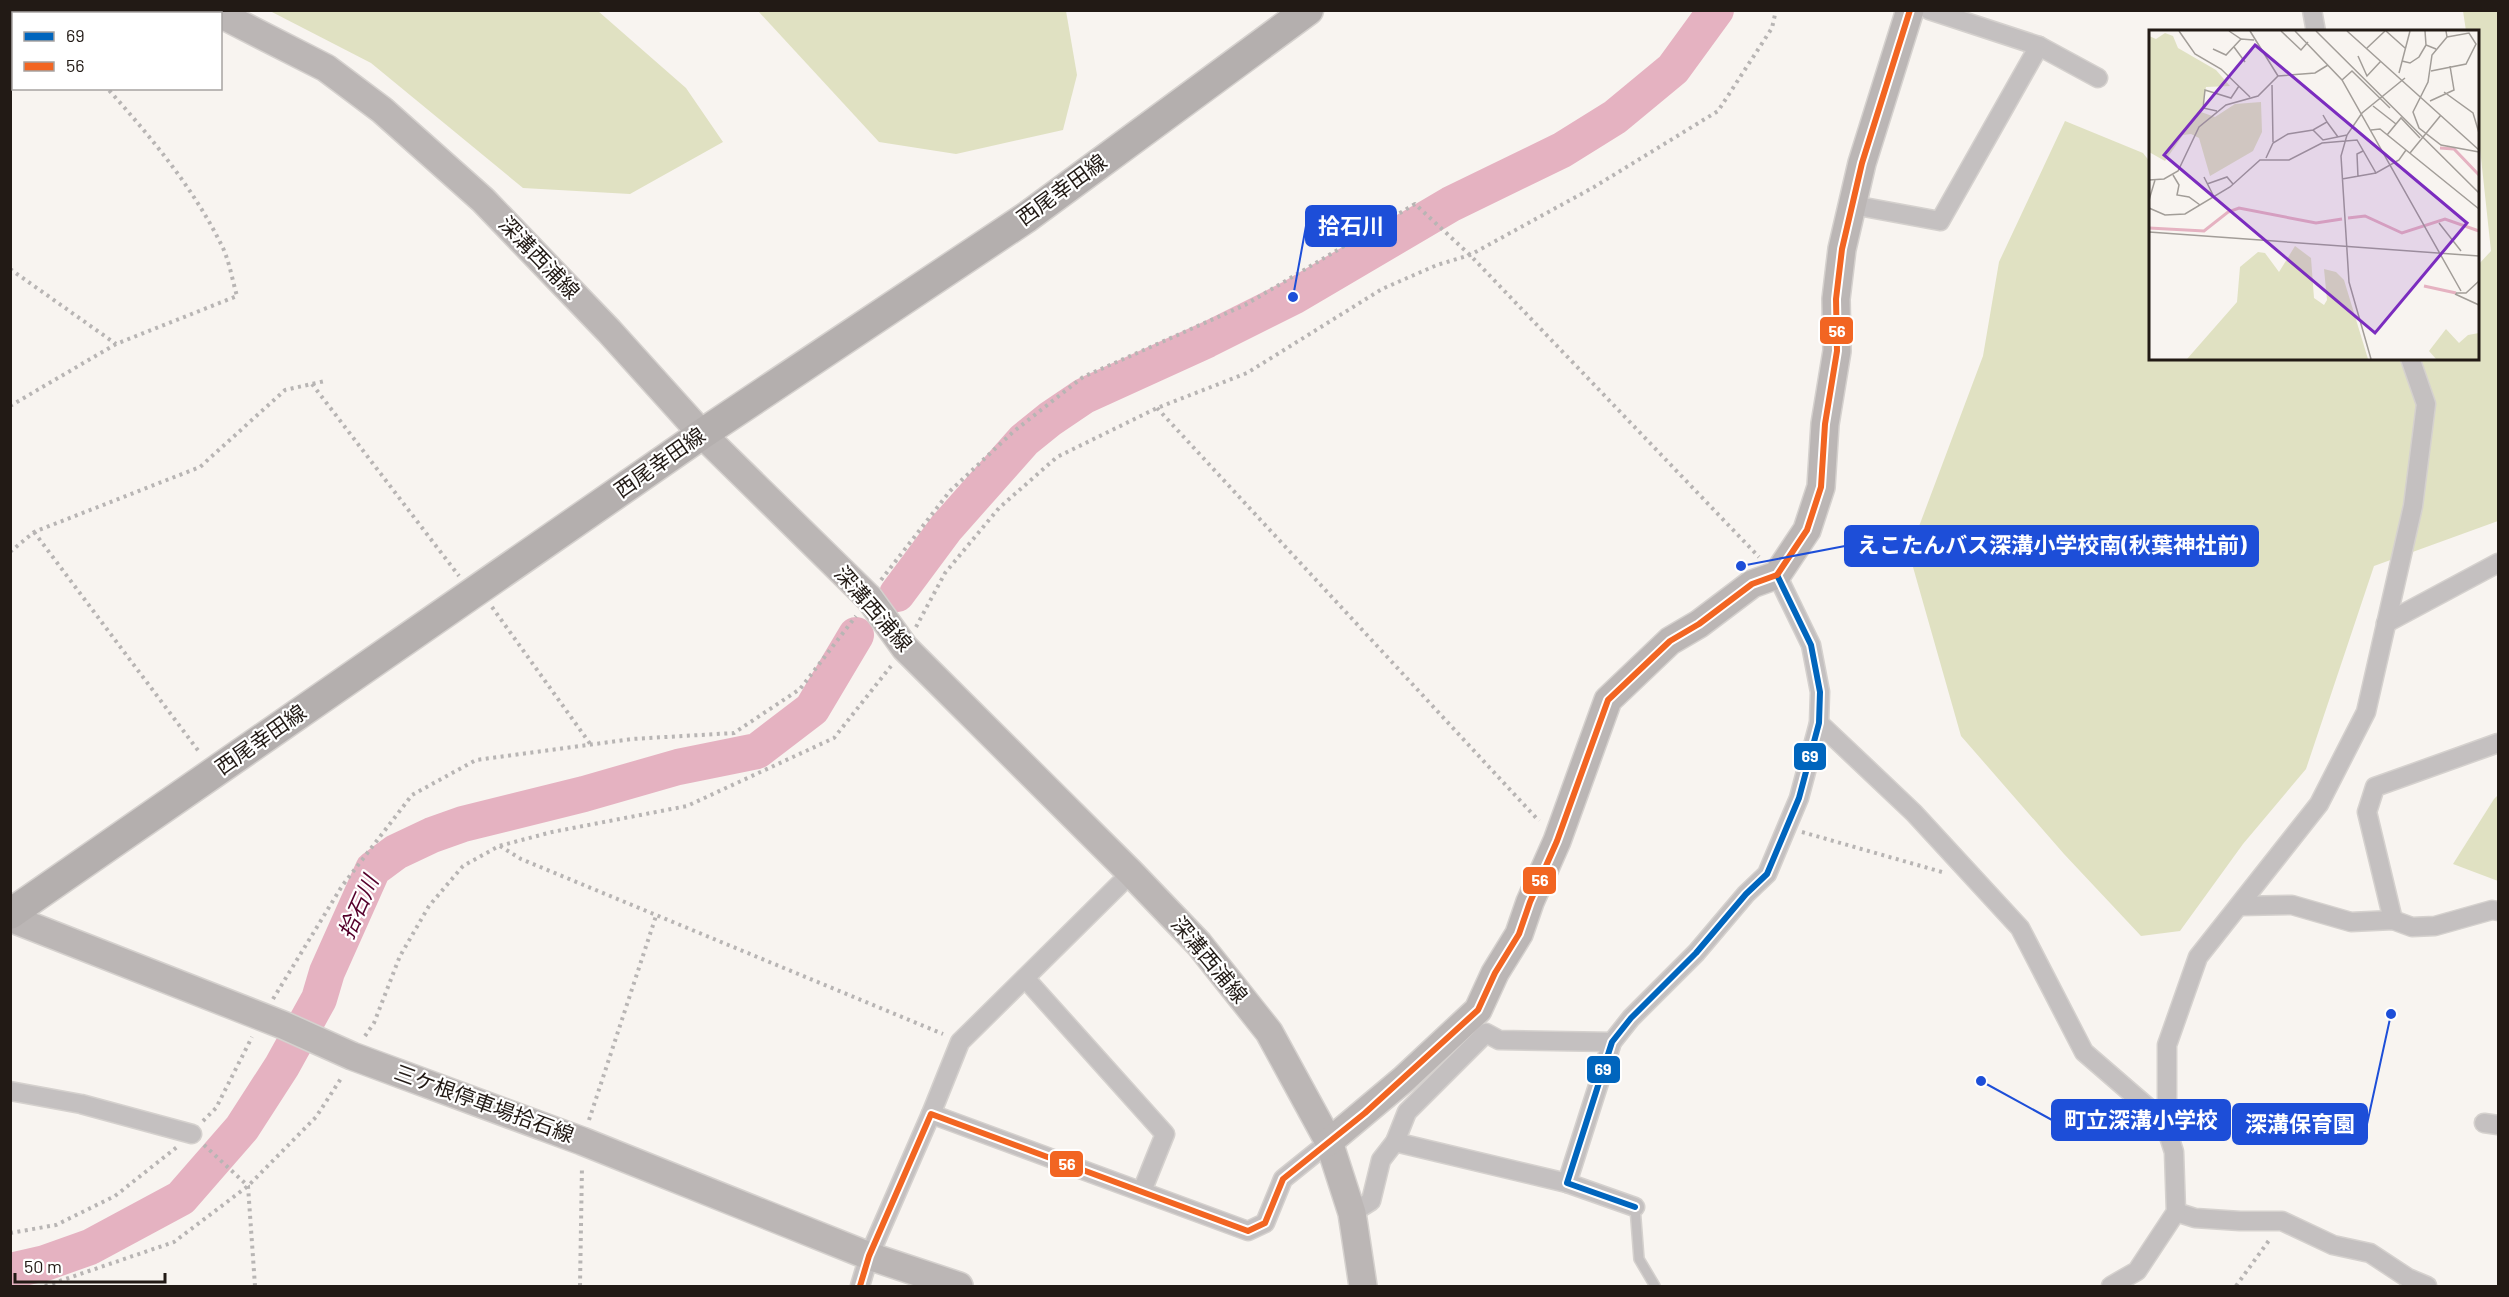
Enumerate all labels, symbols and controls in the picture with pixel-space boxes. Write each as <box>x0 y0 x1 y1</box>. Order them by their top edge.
legend <box>12 12 222 90</box>
text: 69 <box>66 24 85 46</box>
inset map <box>2149 30 2479 360</box>
text: 56 <box>66 54 85 76</box>
street label: 西尾幸田線 <box>1011 148 1111 230</box>
callout: 拾石川 <box>1306 206 1396 246</box>
street label: 深溝西浦線 <box>495 211 586 303</box>
text: 拾石川 <box>1318 212 1384 238</box>
line badge: 56 <box>1819 316 1854 345</box>
text: 56 <box>1828 321 1846 340</box>
street label: 西尾幸田線 <box>609 421 709 502</box>
callout: えこたんバス深溝小学校南(秋葉神社前) <box>1845 526 2258 566</box>
text: えこたんバス深溝小学校南(秋葉神社前) <box>1857 531 2247 557</box>
street label: 深溝西浦線 <box>830 560 918 656</box>
street label: 西尾幸田線 <box>210 698 310 779</box>
line badge: 69 <box>1793 742 1827 771</box>
text: 69 <box>1801 746 1819 765</box>
line badge: 56 <box>1522 866 1557 895</box>
water label: 拾石川 <box>332 869 383 942</box>
text: 56 <box>1531 870 1549 889</box>
street label: 深溝西浦線 <box>1167 911 1253 1007</box>
line badge: 69 <box>1586 1055 1621 1084</box>
street label: 三ケ根停車場拾石線 <box>391 1059 578 1147</box>
text: 69 <box>1594 1059 1612 1078</box>
callout: 町立深溝小学校 <box>2052 1100 2230 1140</box>
callout: 深溝保育園 <box>2233 1104 2367 1144</box>
text: 町立深溝小学校 <box>2064 1106 2218 1132</box>
text: 深溝保育園 <box>2245 1110 2355 1136</box>
line badge: 56 <box>1049 1150 1084 1178</box>
text: 56 <box>1058 1154 1076 1173</box>
scale bar <box>15 1246 165 1284</box>
text: 50 m <box>24 1255 62 1277</box>

